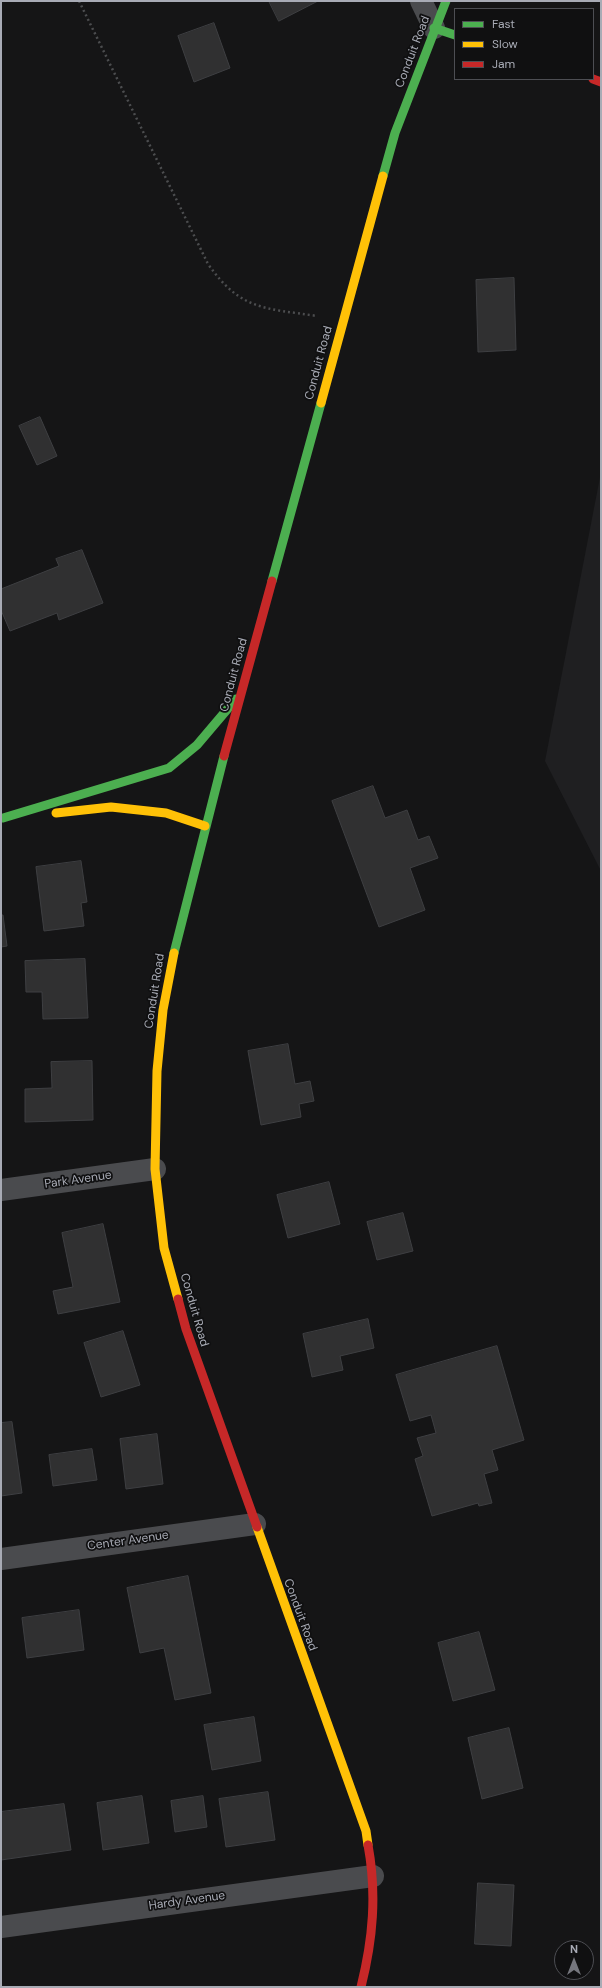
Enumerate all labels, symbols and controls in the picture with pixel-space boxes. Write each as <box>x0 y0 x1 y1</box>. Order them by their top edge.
legend <box>454 8 594 80</box>
street label: Conduit Road <box>393 14 433 90</box>
text: Fast <box>492 16 515 32</box>
text: Slow <box>492 36 518 52</box>
text: Jam <box>492 56 515 72</box>
street label: Conduit Road <box>302 325 336 401</box>
street label: Conduit Road <box>217 637 251 713</box>
street label: Conduit Road <box>142 952 168 1030</box>
street label: Park Avenue <box>43 1168 113 1192</box>
street label: Conduit Road <box>177 1272 211 1348</box>
street label: Center Avenue <box>86 1528 170 1554</box>
street label: Conduit Road <box>280 1577 320 1653</box>
street label: Hardy Avenue <box>148 1889 226 1913</box>
north arrow <box>554 1940 594 1980</box>
text: N <box>570 1942 578 1956</box>

